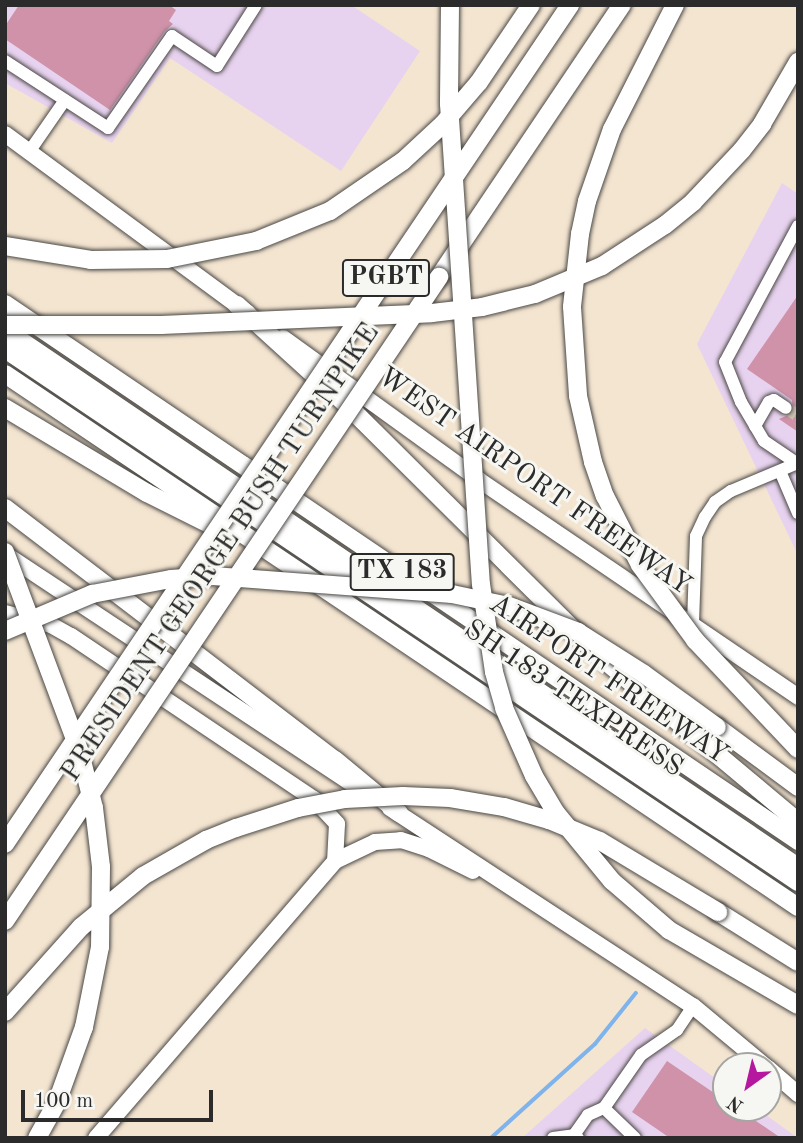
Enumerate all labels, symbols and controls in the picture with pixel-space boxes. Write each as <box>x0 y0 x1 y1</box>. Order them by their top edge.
road number: PGBT <box>340 256 432 300</box>
street label: PRESIDENT GEORGE BUSH TURNPIKE <box>55 317 387 789</box>
street label: WEST AIRPORT FREEWAY <box>371 361 697 603</box>
road number: TX 183 <box>350 550 454 594</box>
street label: AIRPORT FREEWAY <box>482 588 734 772</box>
street label: SH 183 TEXPRESS <box>457 613 689 785</box>
north arrow <box>712 1052 782 1122</box>
scale bar <box>24 1076 217 1120</box>
text: 100 m <box>34 1091 93 1112</box>
text: N <box>725 1091 747 1115</box>

